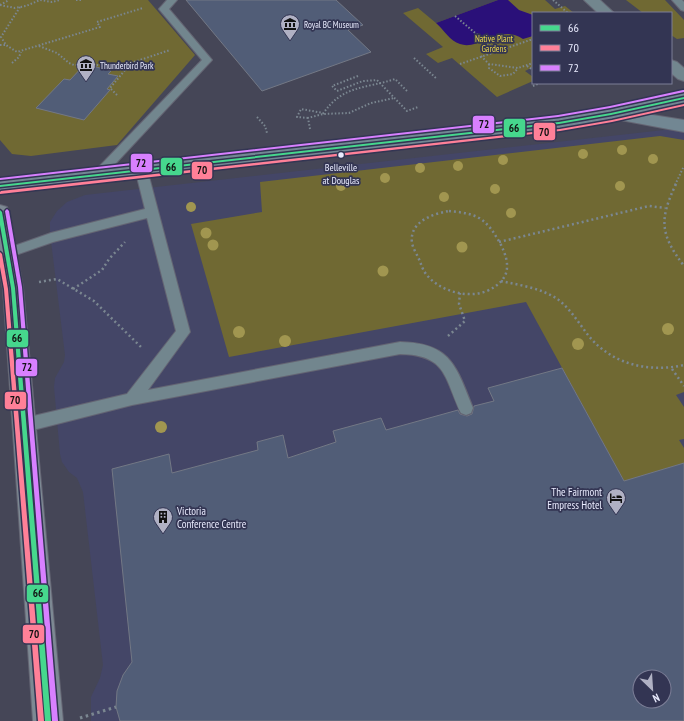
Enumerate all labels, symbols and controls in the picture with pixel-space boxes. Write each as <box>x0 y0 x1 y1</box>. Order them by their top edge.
legend <box>532 12 672 84</box>
museum icon: Royal BC Museum <box>279 13 301 41</box>
place label: Royal BC Museum <box>304 19 359 30</box>
text: 66 <box>568 20 579 35</box>
park label: Native Plant Gardens <box>475 33 514 54</box>
text: 70 <box>568 40 579 55</box>
museum icon: Thunderbird Park <box>75 54 97 82</box>
place label: Thunderbird Park <box>100 60 154 71</box>
text: 72 <box>568 60 579 75</box>
line badge: 72 <box>472 115 495 134</box>
text: 72 <box>479 117 489 131</box>
line badge: 66 <box>503 118 526 138</box>
text: 66 <box>509 121 519 135</box>
line badge: 70 <box>533 122 556 141</box>
text: 70 <box>539 125 549 139</box>
marker: Belleville at Douglas <box>336 150 346 160</box>
line badge: 72 <box>130 153 153 173</box>
text: 72 <box>136 156 146 170</box>
line badge: 66 <box>160 157 183 176</box>
text: 66 <box>166 160 176 174</box>
line badge: 70 <box>191 161 213 180</box>
place label: Belleville at Douglas <box>323 161 360 187</box>
text: 70 <box>197 163 207 177</box>
line badge: 66 <box>6 329 29 348</box>
text: 66 <box>12 331 22 345</box>
line badge: 72 <box>15 358 38 377</box>
text: 72 <box>22 360 32 374</box>
line badge: 70 <box>4 391 27 410</box>
text: 70 <box>10 393 20 407</box>
place label: The Fairmont Empress Hotel <box>547 485 602 512</box>
hotel icon: The Fairmont Empress Hotel <box>605 487 627 515</box>
place label: Victoria Conference Centre <box>176 504 247 531</box>
building icon: Victoria Conference Centre <box>152 506 174 534</box>
line badge: 66 <box>26 584 49 603</box>
text: 66 <box>33 586 43 600</box>
line badge: 70 <box>22 624 45 644</box>
text: 70 <box>29 627 39 641</box>
north arrow <box>632 669 672 709</box>
text: N <box>651 690 662 706</box>

